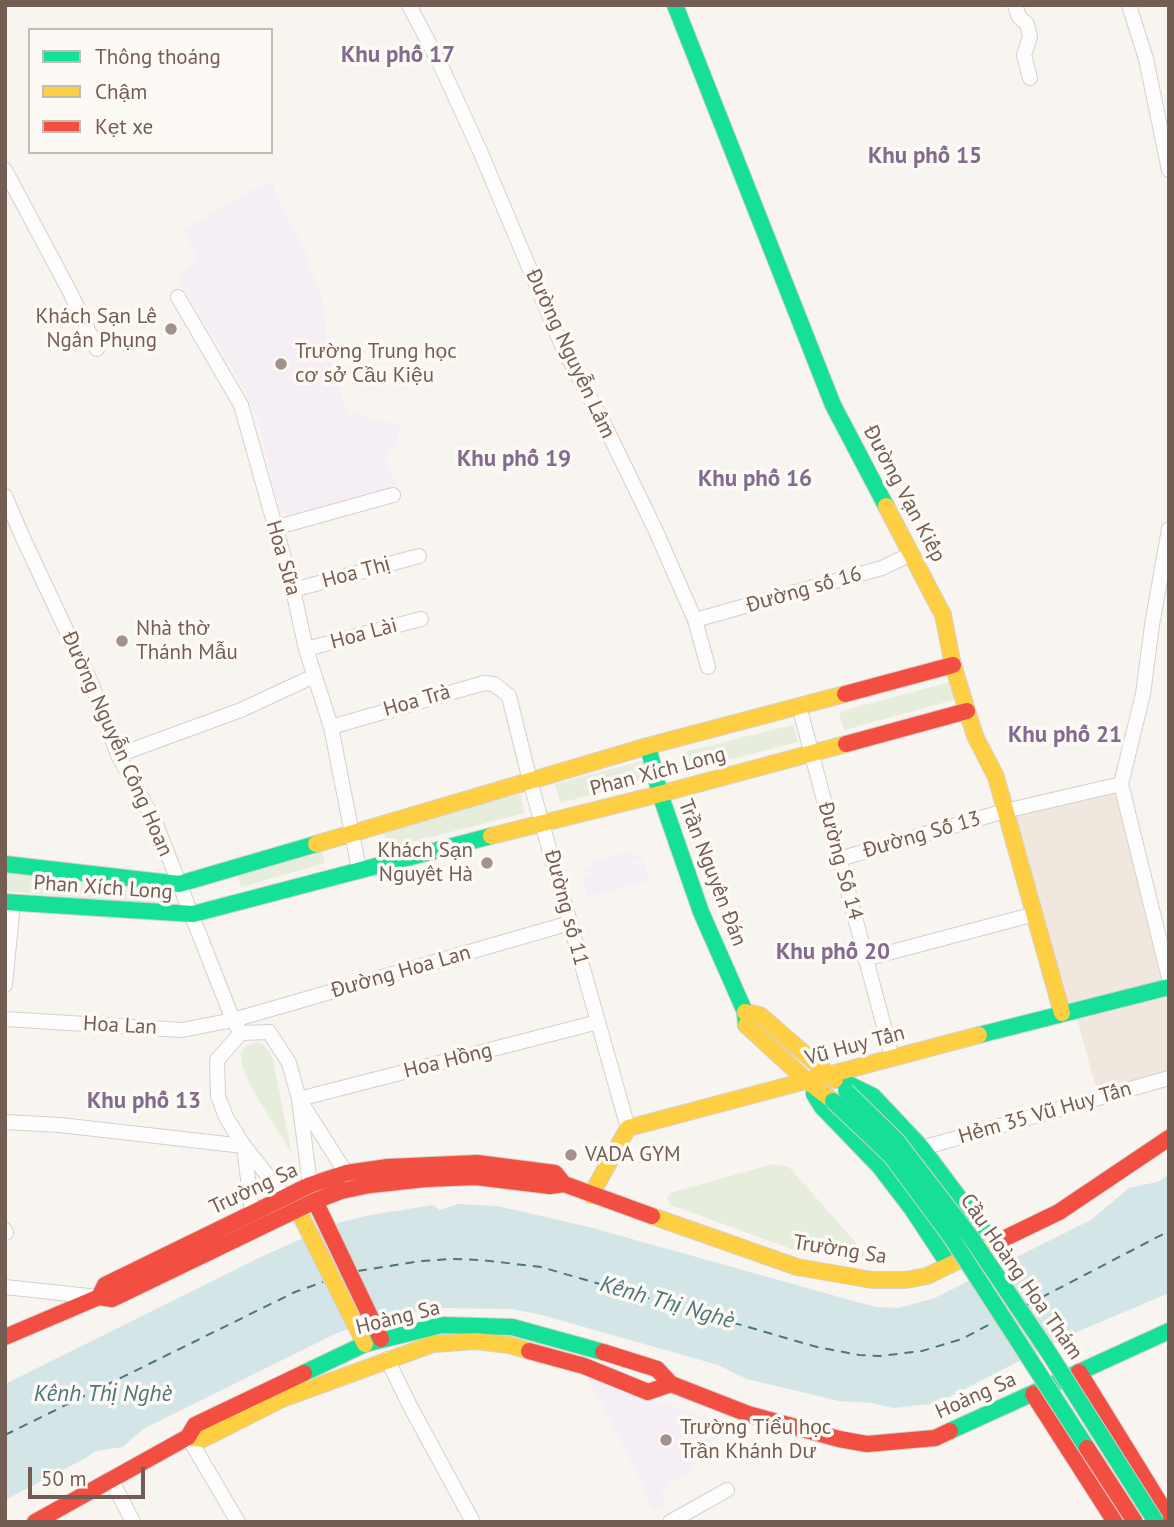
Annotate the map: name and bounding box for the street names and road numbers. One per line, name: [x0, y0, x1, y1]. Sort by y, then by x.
street label: Đường Nguyễn Lâm: [520, 267, 620, 441]
street label: Đường Vạn Kiếp: [858, 422, 950, 566]
street label: Hoa Sữa: [260, 518, 306, 598]
street label: Hoa Thị: [319, 552, 393, 594]
street label: Đường số 16: [745, 562, 863, 618]
street label: Hoa Lài: [328, 613, 400, 655]
street label: Đường Nguyễn Công Hoan: [56, 629, 178, 859]
street label: Hoa Trà: [381, 679, 453, 723]
street label: Phan Xích Long: [587, 742, 729, 802]
street label: Trần Nguyên Đán: [672, 796, 752, 950]
street label: Đường Số 14: [812, 800, 868, 922]
street label: Đường Số 13: [862, 807, 982, 863]
street label: Đường số 11: [539, 849, 593, 967]
street label: Phan Xích Long: [33, 871, 173, 905]
street label: Đường Hoa Lan: [330, 940, 472, 1004]
street label: Hoa Lan: [83, 1011, 157, 1041]
street label: Vũ Huy Tấn: [802, 1020, 908, 1072]
street label: Hoa Hồng: [401, 1038, 495, 1084]
street label: Hẻm 35 Vũ Huy Tấn: [955, 1076, 1135, 1150]
street label: Trường Sa: [207, 1158, 301, 1220]
street label: Cầu Hoàng Hoa Thám: [954, 1189, 1088, 1365]
street label: Trường Sa: [793, 1230, 887, 1270]
street label: Hoàng Sa: [353, 1295, 443, 1341]
street label: Hoàng Sa: [932, 1367, 1020, 1425]

